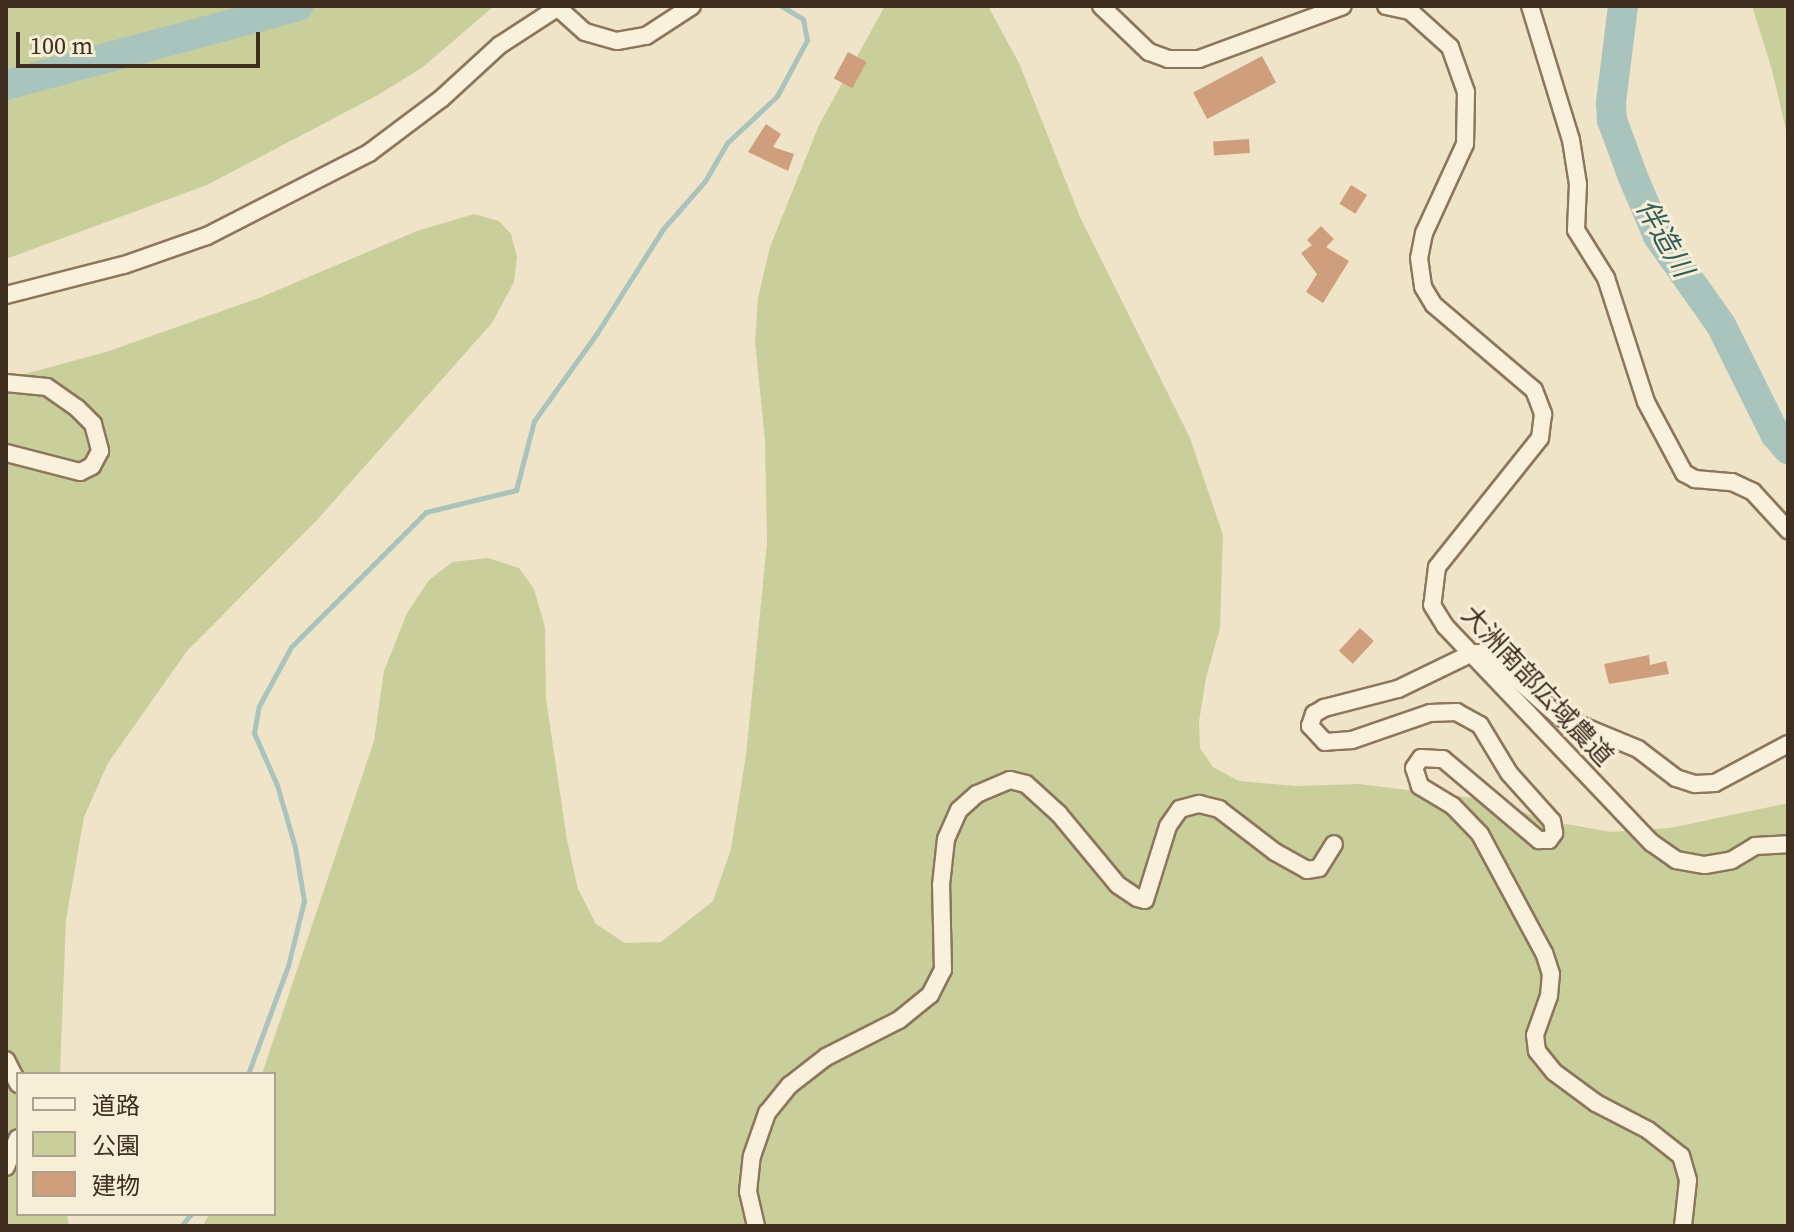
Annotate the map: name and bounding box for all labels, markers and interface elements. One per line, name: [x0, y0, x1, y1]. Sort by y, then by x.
scale bar: [20, 16, 264, 66]
text: 100 m: [30, 29, 93, 62]
water label: 伴造川: [1629, 193, 1701, 283]
street label: 大洲南部広域農道: [1455, 599, 1619, 773]
legend: [16, 1072, 276, 1216]
text: 道路: [92, 1089, 140, 1122]
text: 公園: [92, 1129, 140, 1162]
text: 建物: [92, 1169, 140, 1202]

